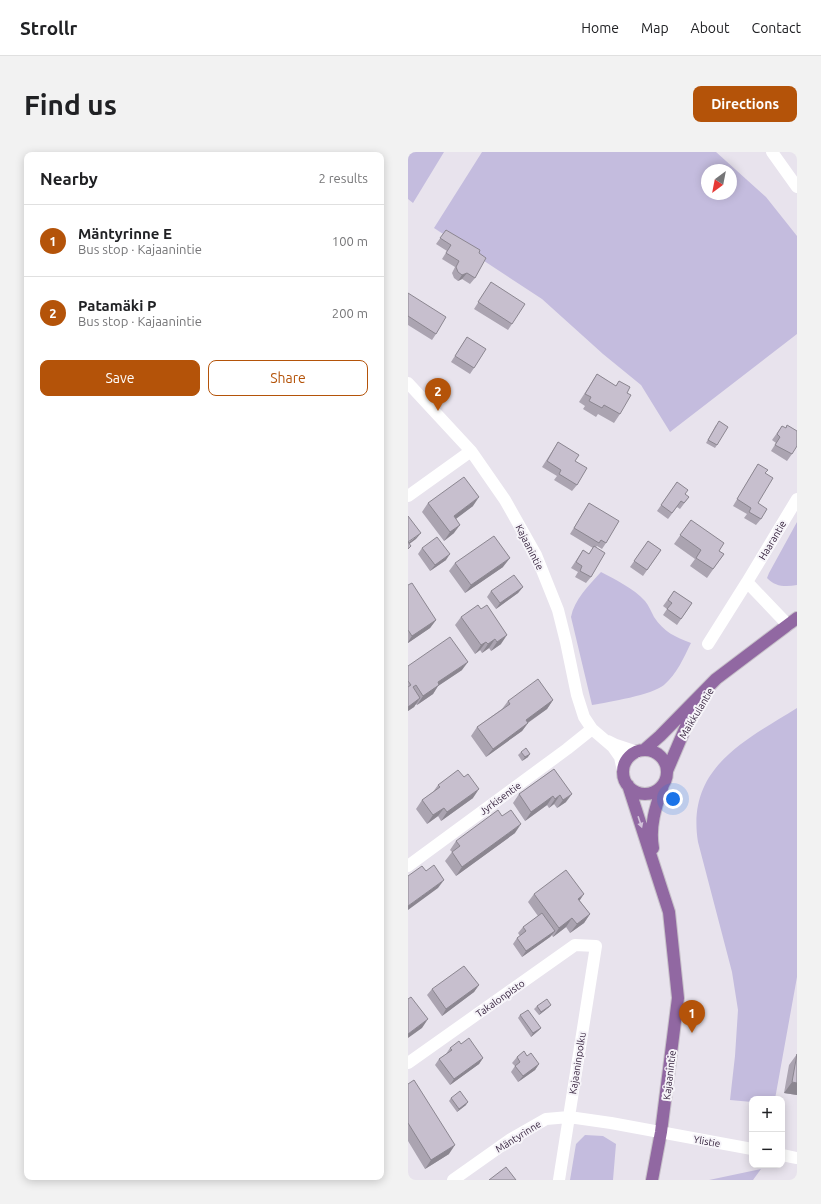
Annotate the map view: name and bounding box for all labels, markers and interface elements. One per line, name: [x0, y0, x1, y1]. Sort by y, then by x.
text: Strollr: [20, 17, 77, 39]
text: Home: [581, 20, 619, 36]
text: Map: [641, 20, 669, 36]
text: About: [691, 20, 730, 36]
text: Contact: [752, 20, 801, 36]
button: Directions: [693, 86, 797, 122]
text: Find us: [24, 89, 117, 120]
north arrow: [701, 164, 737, 200]
text: Nearby: [40, 169, 98, 188]
text: 2 results: [318, 171, 368, 185]
text: Mäntyrinne E: [78, 225, 172, 242]
text: 1: [49, 234, 57, 248]
text: 100 m: [332, 234, 368, 248]
text: Bus stop · Kajaanintie: [78, 242, 202, 256]
text: Patamäki P: [78, 297, 156, 314]
text: 2: [49, 306, 57, 320]
text: 200 m: [332, 306, 368, 320]
text: Bus stop · Kajaanintie: [78, 314, 202, 328]
button: Save: [40, 360, 200, 396]
button: Share: [208, 360, 368, 396]
pin: 2: [425, 378, 451, 411]
street label: Haarantie: [756, 519, 788, 562]
street label: Kajaanintie: [513, 523, 546, 572]
street label: Maikkulantie: [677, 686, 716, 741]
street label: Jyrkisentie: [477, 780, 523, 817]
your location: [663, 789, 683, 809]
one-way arrow: [637, 816, 643, 828]
street label: Takalonpisto: [474, 977, 527, 1019]
pin: 1: [679, 1000, 705, 1033]
street label: Kajaaninpolku: [567, 1031, 588, 1095]
street label: Kajaanintie: [661, 1050, 678, 1100]
map controls: [749, 1096, 785, 1168]
button: +: [749, 1096, 785, 1132]
street label: Mäntyrinne: [494, 1118, 543, 1155]
button: −: [749, 1132, 785, 1168]
street label: Ylistie: [693, 1134, 721, 1149]

